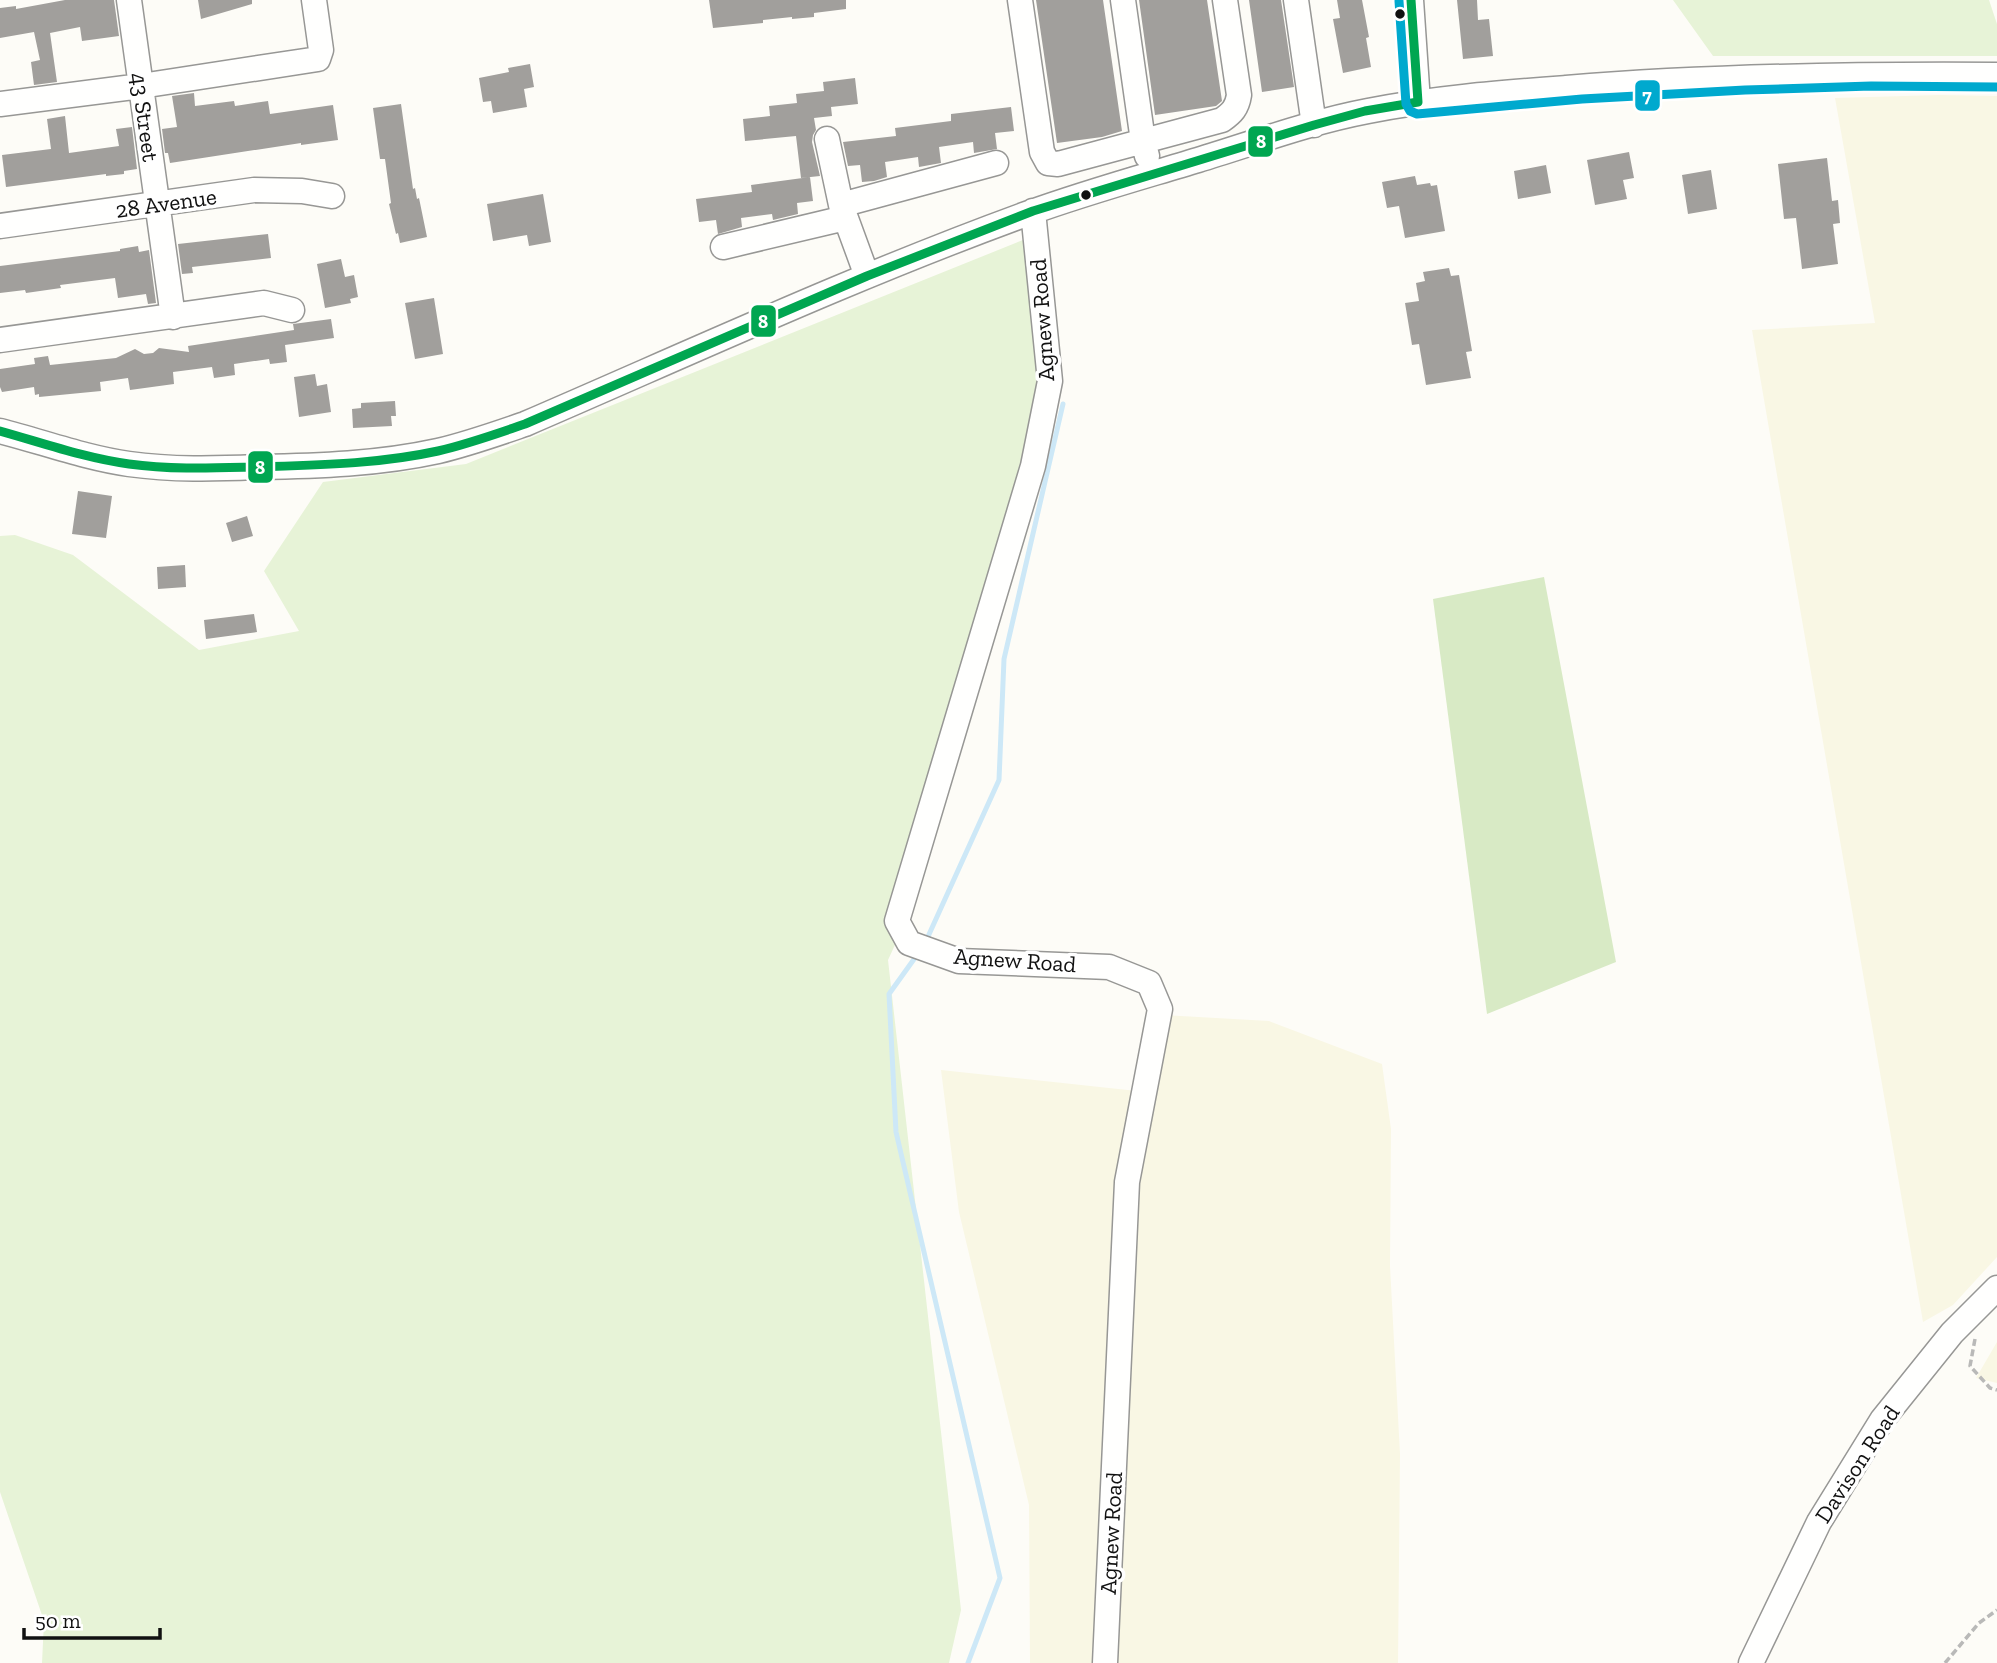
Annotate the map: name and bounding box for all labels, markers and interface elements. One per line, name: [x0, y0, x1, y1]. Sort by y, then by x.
unlabelled marker: [1393, 7, 1407, 21]
street label: 43 Street: [125, 71, 165, 164]
line badge: 7: [1634, 79, 1661, 112]
text: 7: [1642, 84, 1652, 107]
line badge: 8: [1247, 125, 1274, 158]
text: 8: [1256, 130, 1266, 153]
street label: 28 Avenue: [114, 182, 218, 224]
unlabelled marker: [1079, 188, 1093, 202]
street label: Agnew Road: [1024, 257, 1060, 382]
line badge: 8: [750, 304, 777, 338]
text: 8: [758, 310, 768, 333]
line badge: 8: [247, 450, 274, 484]
text: 8: [255, 456, 265, 479]
street label: Agnew Road: [953, 942, 1078, 978]
street label: Davison Road: [1809, 1400, 1906, 1528]
street label: Agnew Road: [1094, 1471, 1128, 1595]
scale bar: [24, 1596, 161, 1640]
text: 50 m: [35, 1608, 81, 1633]

